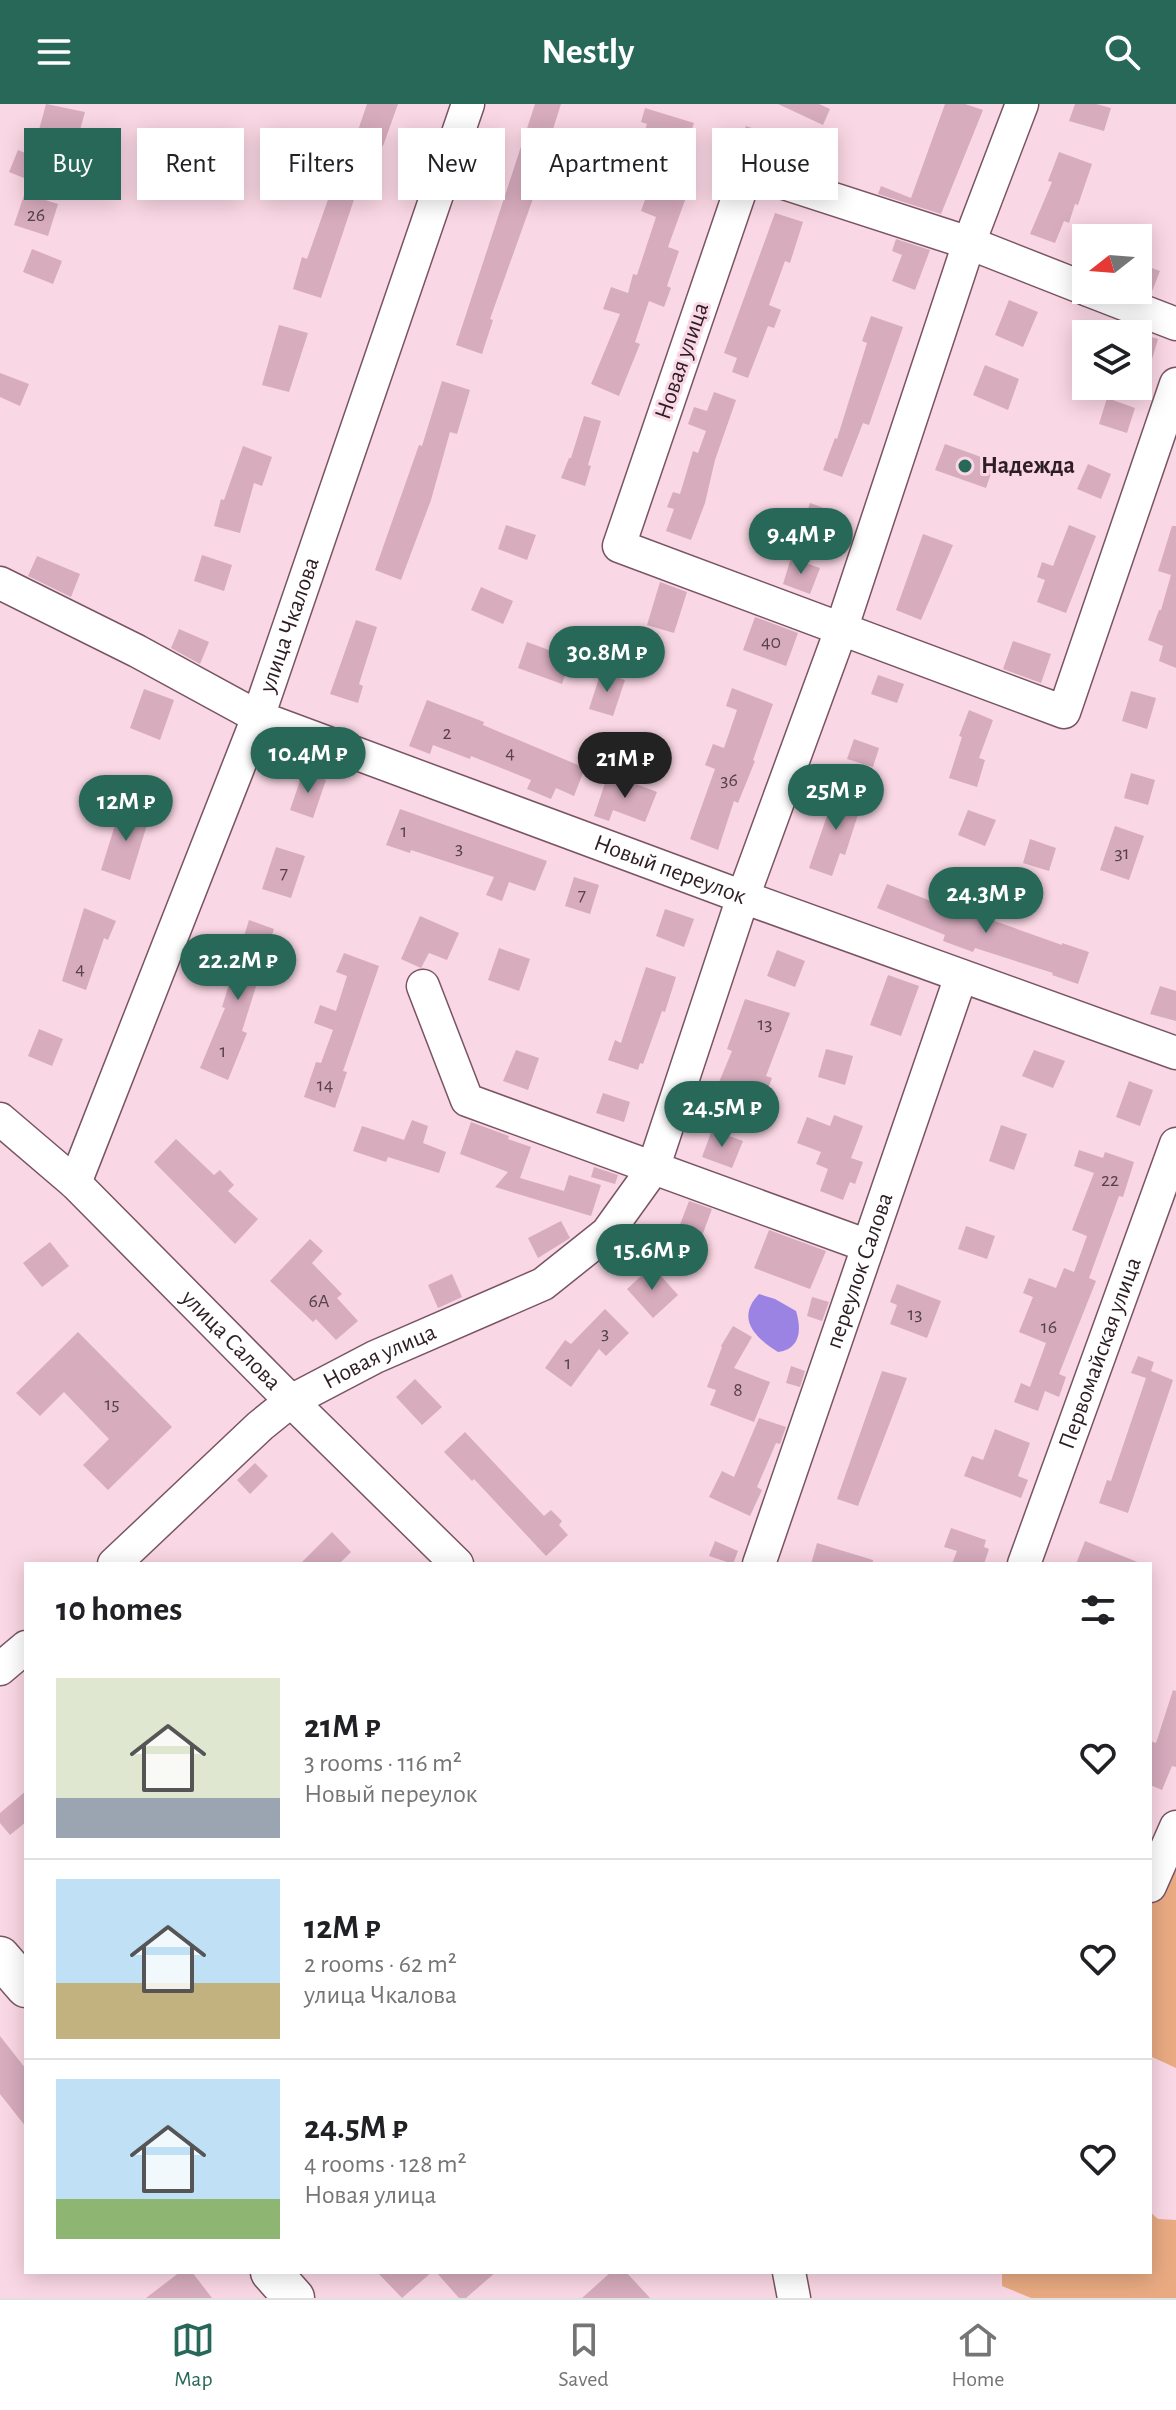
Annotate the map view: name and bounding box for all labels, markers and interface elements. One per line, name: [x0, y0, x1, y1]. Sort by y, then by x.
icon: menu: [32, 30, 76, 74]
icon: search: [1100, 30, 1144, 74]
text: Nestly: [542, 34, 634, 70]
chip: Buy: [24, 128, 121, 200]
chip: Rent: [137, 128, 244, 200]
chip: Filters: [260, 128, 382, 200]
chip: New: [398, 128, 505, 200]
chip: Apartment: [521, 128, 696, 200]
chip: House: [712, 128, 838, 200]
house number: 26: [27, 205, 45, 225]
north arrow: [1072, 224, 1152, 304]
map controls: [1072, 224, 1152, 400]
street label: Новая улица: [651, 299, 713, 423]
button: layers: [1072, 320, 1152, 400]
place label: Надежда: [981, 454, 1075, 478]
marker: Надежда: [956, 457, 974, 475]
pin: 9.4M ₽: [736, 508, 866, 576]
text: 9.4M ₽: [767, 521, 835, 547]
street label: улица Чкалова: [255, 554, 324, 697]
pin: 30.8M ₽: [533, 626, 681, 694]
house number: 40: [761, 632, 781, 652]
text: 30.8M ₽: [567, 639, 647, 665]
house number: 2: [442, 723, 452, 743]
pin: 10.4M ₽: [234, 727, 382, 795]
pin: 21M ₽: [569, 732, 681, 800]
text: 10.4M ₽: [269, 740, 347, 766]
house number: 4: [505, 743, 515, 763]
text: 21M ₽: [596, 745, 654, 771]
pin: 25M ₽: [780, 764, 892, 832]
house number: 36: [720, 770, 738, 790]
pin: 12M ₽: [70, 775, 182, 843]
text: 25M ₽: [806, 777, 866, 803]
text: 12M ₽: [97, 788, 155, 814]
house number: 1: [401, 821, 407, 841]
street label: Новый переулок: [590, 831, 749, 909]
house number: 3: [455, 838, 463, 858]
house number: 31: [1114, 843, 1130, 863]
house number: 7: [280, 863, 288, 883]
pin: 24.3M ₽: [912, 867, 1060, 935]
text: 24.3M ₽: [946, 880, 1026, 906]
house number: 7: [578, 885, 586, 905]
pin: 22.2M ₽: [164, 934, 312, 1002]
text: 22.2M ₽: [198, 947, 278, 973]
house number: 4: [75, 959, 85, 979]
house number: 13: [757, 1014, 773, 1034]
house number: 1: [220, 1041, 226, 1061]
house number: 14: [317, 1075, 333, 1095]
pin: 24.5M ₽: [648, 1081, 796, 1149]
text: 24.5M ₽: [682, 1094, 762, 1120]
house number: 22: [1101, 1170, 1119, 1190]
street label: переулок Салова: [822, 1190, 898, 1352]
pin: 15.6M ₽: [578, 1224, 726, 1292]
text: 15.6M ₽: [614, 1237, 690, 1263]
street label: Первомайская улица: [1055, 1254, 1146, 1453]
street label: улица Салова: [176, 1285, 285, 1395]
house number: 6А: [308, 1291, 330, 1311]
house number: 13: [907, 1304, 923, 1324]
house number: 16: [1041, 1317, 1057, 1337]
street label: Новая улица: [319, 1320, 440, 1394]
house number: 3: [601, 1323, 609, 1343]
house number: 1: [565, 1353, 571, 1373]
house number: 8: [733, 1380, 743, 1400]
house number: 15: [104, 1394, 120, 1414]
icon: filters: [1076, 1588, 1120, 1632]
text: 10 homes: [56, 1593, 182, 1627]
icon: home: [120, 1710, 216, 1806]
text: 21M ₽: [304, 1710, 380, 1744]
icon: heart: [1076, 1736, 1120, 1780]
text: 3 rooms · 116 m²: [304, 1750, 462, 1776]
text: Новый переулок: [304, 1781, 478, 1807]
icon: home: [120, 1911, 216, 2007]
text: 12M ₽: [304, 1911, 380, 1945]
icon: heart: [1076, 1937, 1120, 1981]
text: 2 rooms · 62 m²: [304, 1951, 457, 1977]
text: улица Чкалова: [304, 1982, 457, 2008]
icon: home: [120, 2111, 216, 2207]
text: 24.5M ₽: [304, 2111, 408, 2145]
icon: heart: [1076, 2137, 1120, 2181]
text: 4 rooms · 128 m²: [304, 2151, 467, 2177]
text: Новая улица: [304, 2182, 436, 2208]
tab: Map: [171, 2318, 215, 2392]
tab: Saved: [558, 2318, 609, 2392]
tab: Home: [952, 2318, 1005, 2392]

